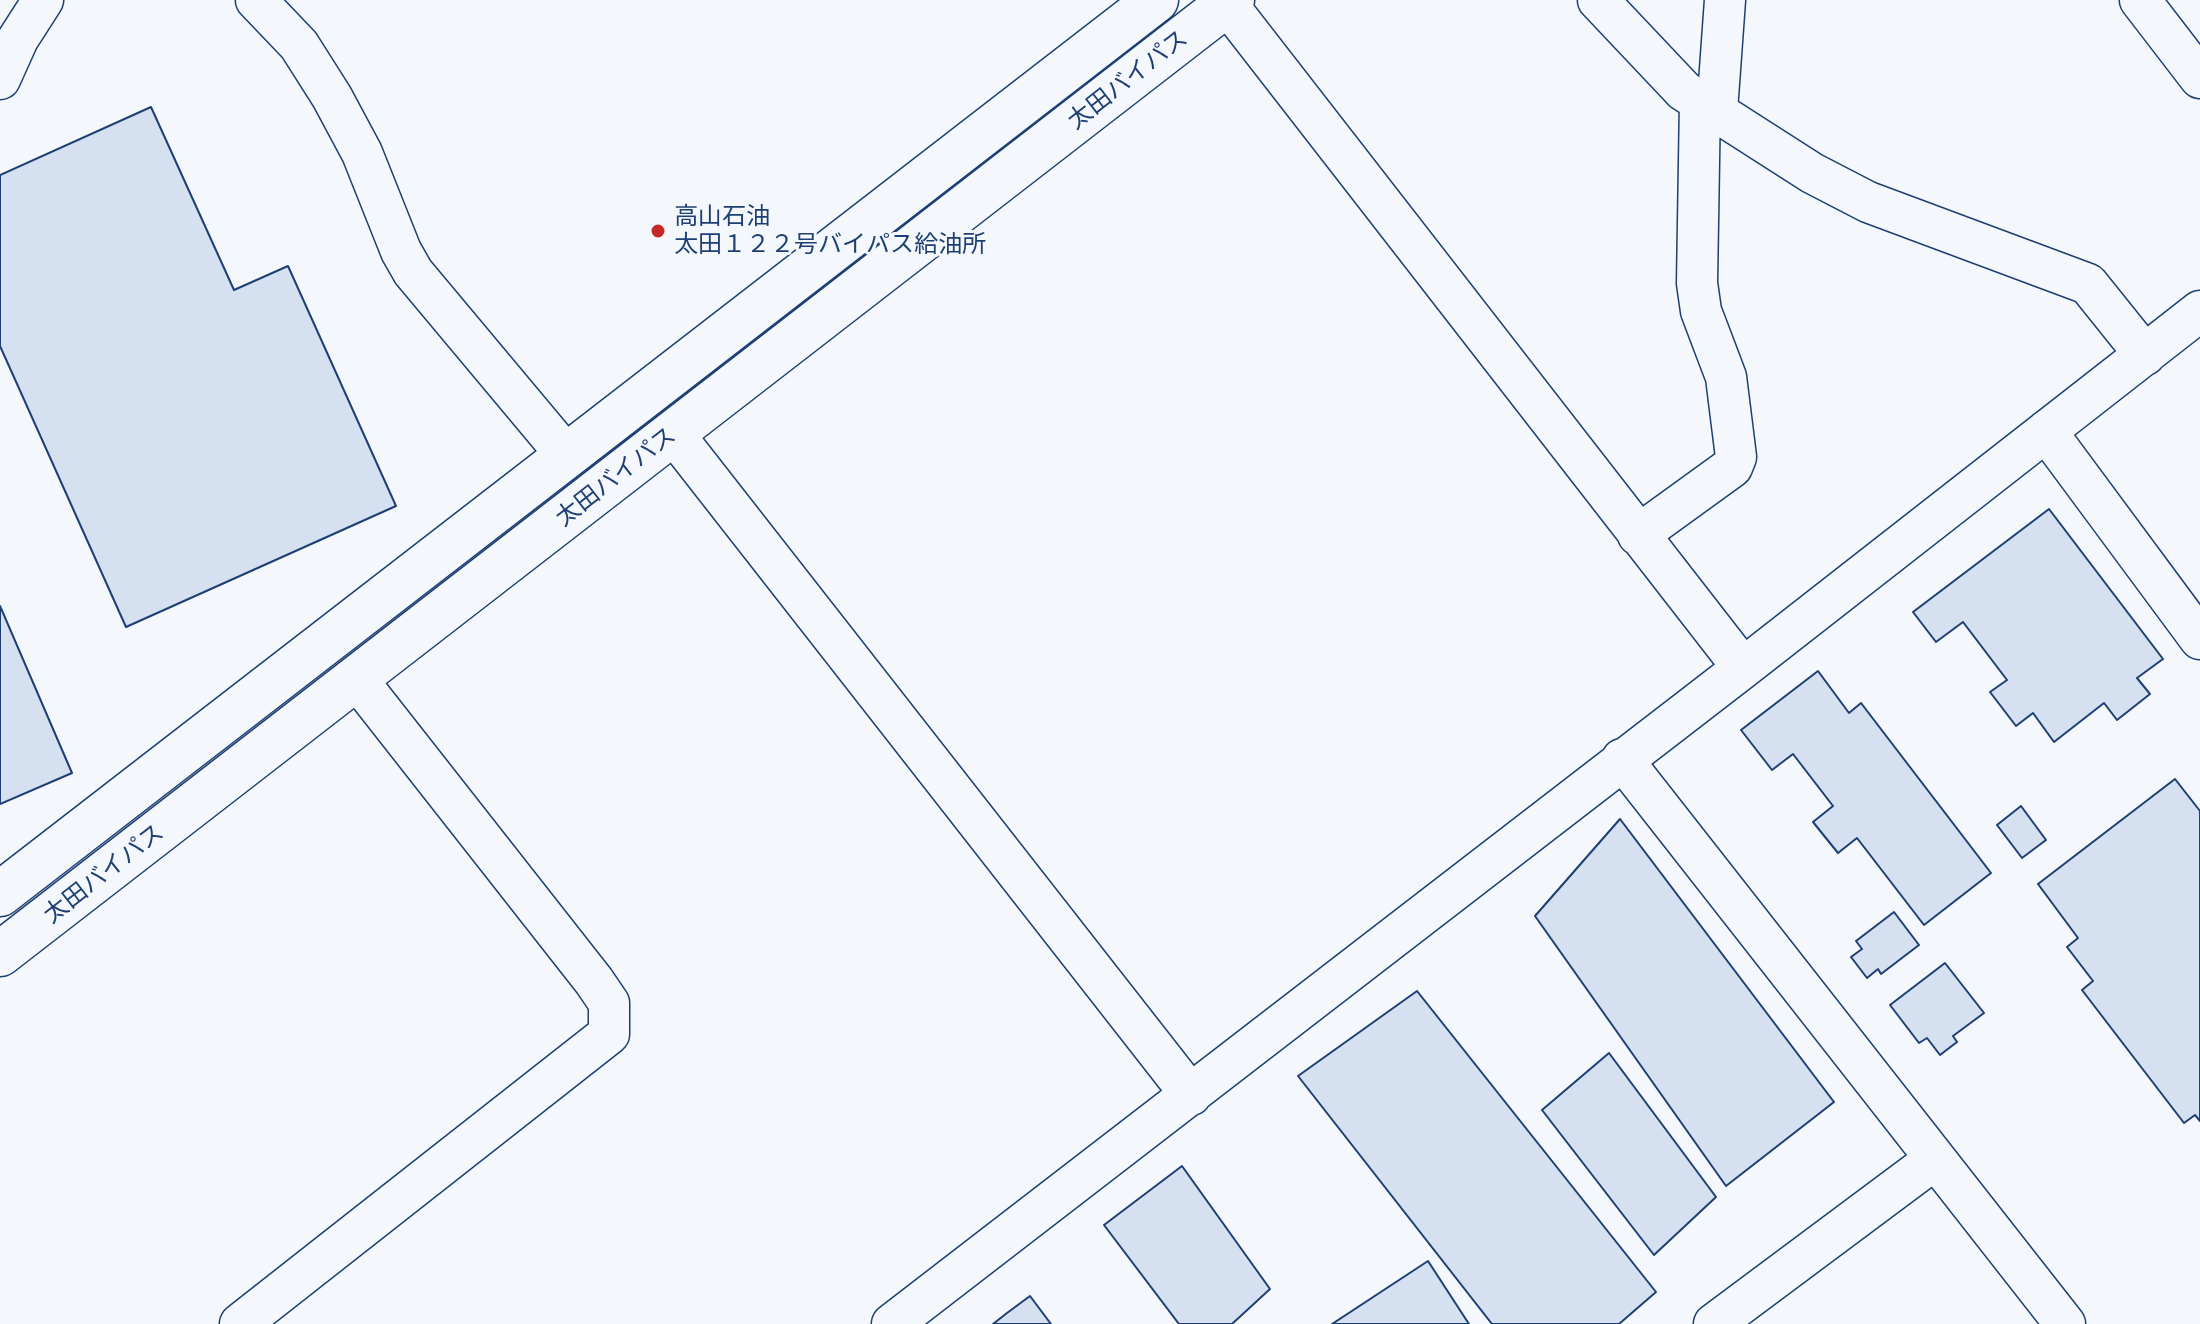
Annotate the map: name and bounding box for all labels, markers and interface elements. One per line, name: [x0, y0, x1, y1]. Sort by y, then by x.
street label: 太田バイパス: [1062, 24, 1194, 136]
place label: 高山石油 太田１２２号バイパス給油所: [674, 203, 986, 259]
marker: 高山石油 太田１２２号バイパス給油所: [649, 222, 667, 240]
street label: 太田バイパス: [550, 421, 682, 533]
street label: 太田バイパス: [38, 818, 170, 930]

